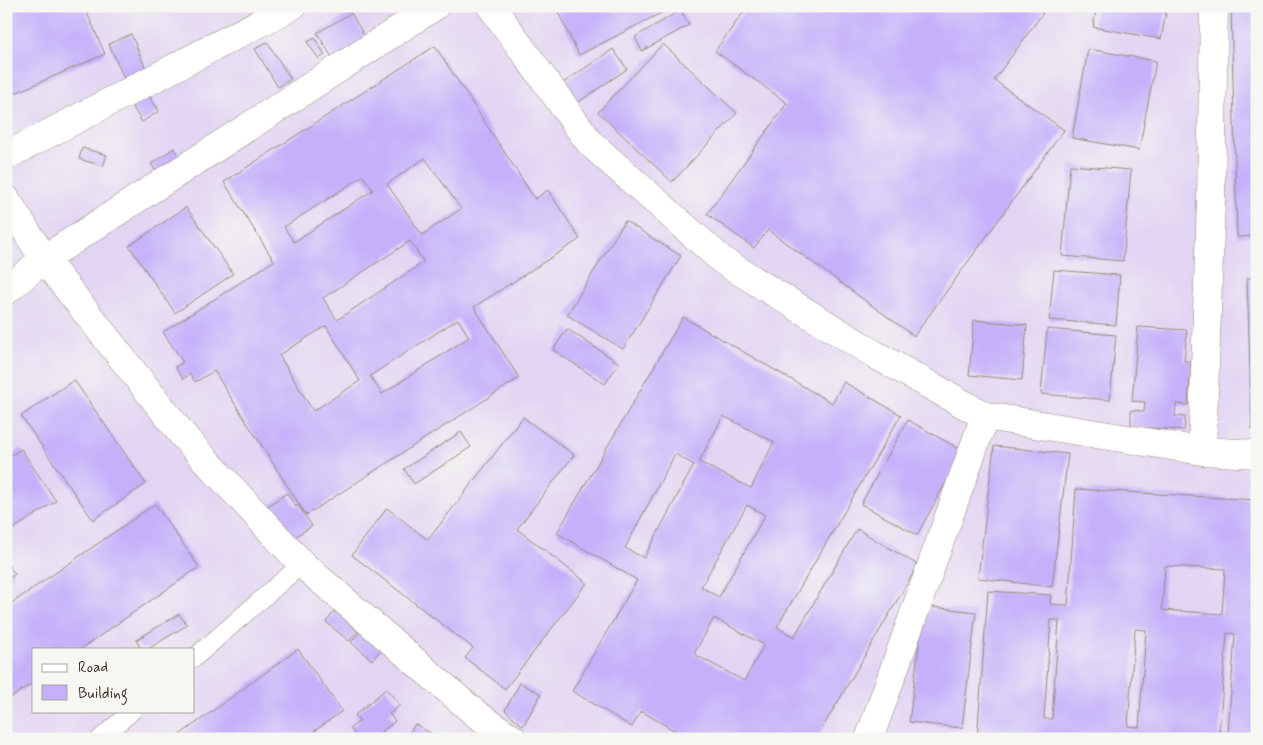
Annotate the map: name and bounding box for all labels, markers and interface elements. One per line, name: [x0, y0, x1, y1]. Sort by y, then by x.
legend: [32, 648, 195, 712]
text: Road: [78, 658, 108, 678]
text: Building: [78, 684, 128, 705]

